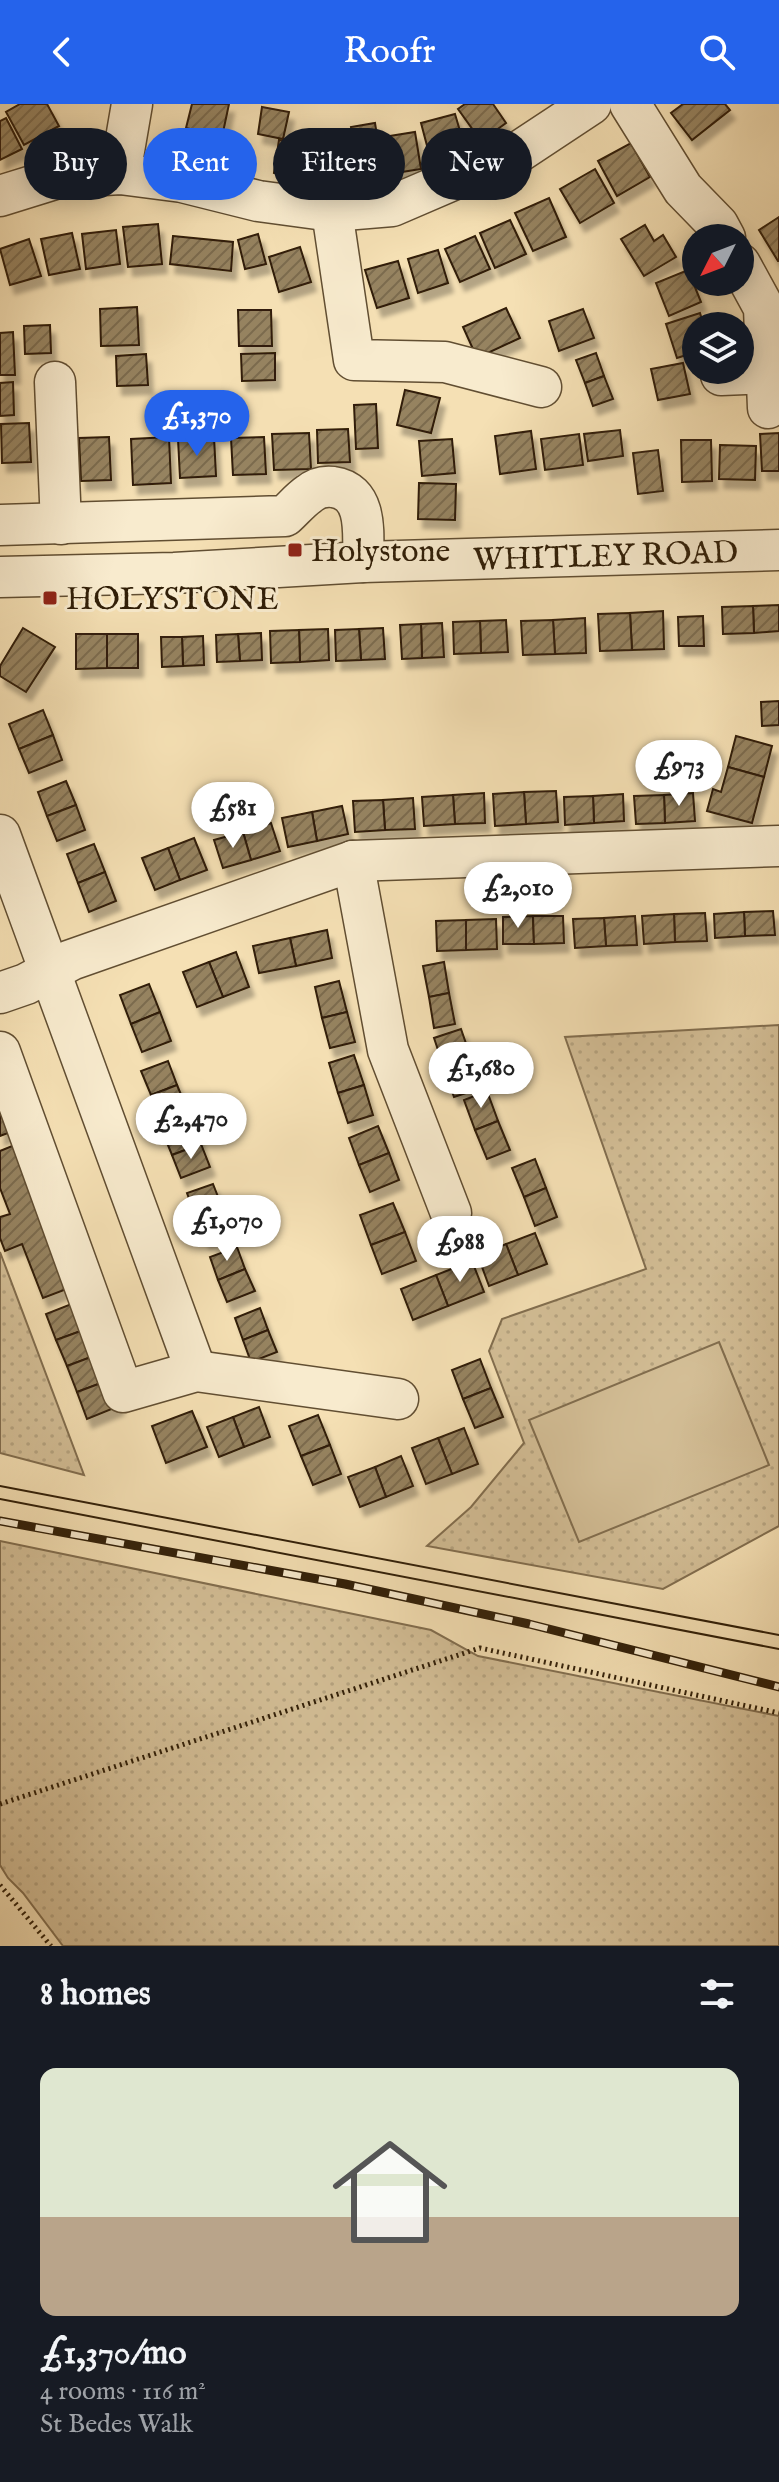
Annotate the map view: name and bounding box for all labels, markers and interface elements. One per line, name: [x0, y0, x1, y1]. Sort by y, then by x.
text: Roofr: [343, 29, 436, 75]
icon: back: [40, 30, 84, 74]
icon: search: [695, 30, 739, 74]
chip: Buy: [24, 128, 127, 200]
chip: Rent: [143, 128, 257, 200]
chip: Filters: [273, 128, 405, 200]
chip: New: [421, 128, 532, 200]
north arrow: [682, 224, 754, 296]
map controls: [682, 224, 754, 384]
button: layers: [682, 312, 754, 384]
pin: £1,370: [132, 390, 262, 458]
text: £1,370: [162, 399, 232, 432]
place label: Holystone: [311, 532, 450, 573]
street label: WHITLEY ROAD: [472, 533, 739, 582]
marker: Holystone: [286, 541, 304, 559]
place label: HOLYSTONE: [66, 580, 279, 621]
marker: HOLYSTONE: [41, 589, 59, 607]
pin: £973: [632, 740, 726, 808]
text: £973: [653, 749, 705, 782]
pin: £581: [186, 782, 280, 850]
text: £581: [209, 791, 257, 824]
pin: £2,010: [453, 862, 583, 930]
text: £2,010: [482, 871, 554, 904]
pin: £1,680: [416, 1042, 546, 1110]
text: £1,680: [447, 1051, 515, 1084]
pin: £2,470: [126, 1093, 256, 1161]
text: £2,470: [154, 1102, 228, 1135]
pin: £1,070: [162, 1195, 292, 1263]
text: £1,070: [191, 1204, 263, 1237]
pin: £988: [413, 1216, 507, 1284]
text: £988: [435, 1225, 485, 1258]
icon: filters: [695, 1972, 739, 2016]
text: 8 homes: [40, 1973, 151, 2016]
icon: home: [318, 2120, 462, 2264]
text: £1,370/mo: [40, 2332, 187, 2375]
text: 4 rooms · 116 m²: [40, 2375, 206, 2408]
text: St Bedes Walk: [40, 2408, 193, 2441]

